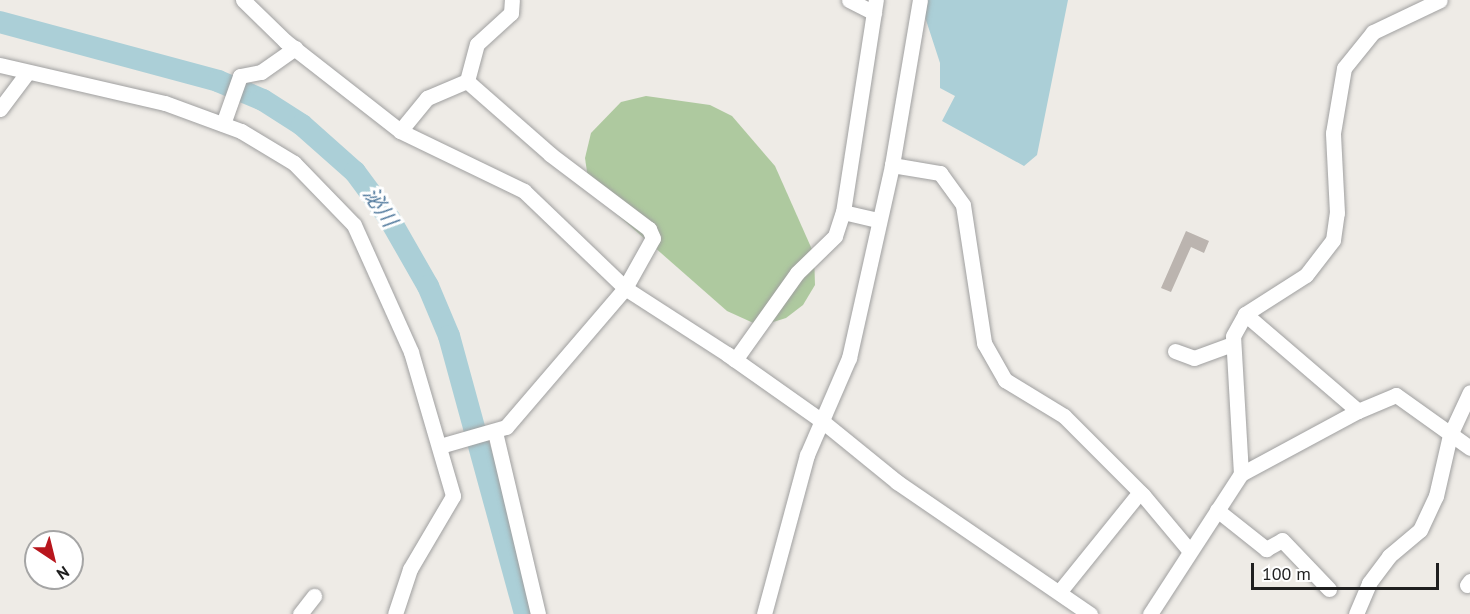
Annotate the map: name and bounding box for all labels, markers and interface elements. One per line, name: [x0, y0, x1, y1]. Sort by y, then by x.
water label: 泌川: [358, 183, 402, 231]
north arrow: [24, 530, 84, 590]
scale bar: [1254, 551, 1442, 589]
text: N: [53, 562, 73, 584]
text: 100 m: [1262, 562, 1311, 585]

